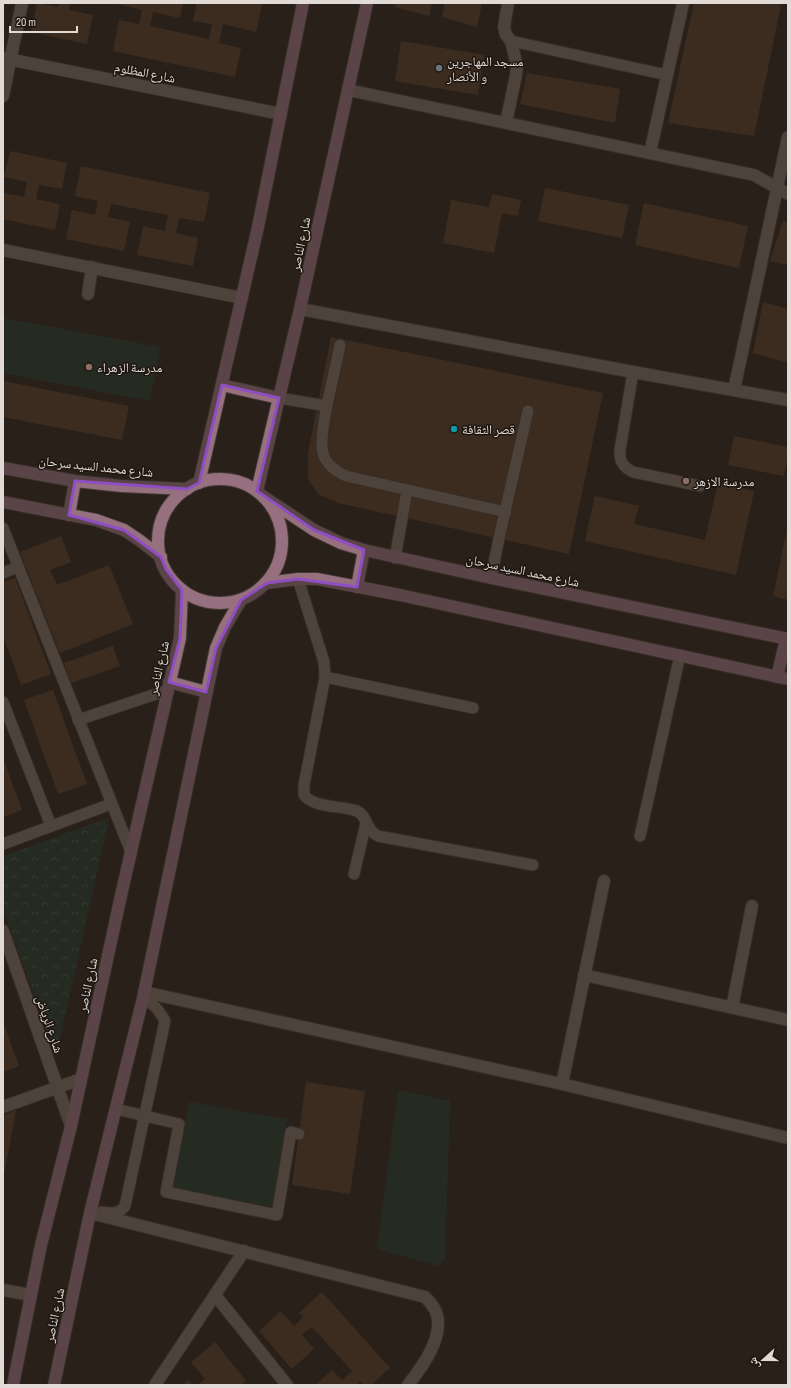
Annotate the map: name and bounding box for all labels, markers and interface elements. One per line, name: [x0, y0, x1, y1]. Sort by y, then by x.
scale bar: [10, 8, 77, 34]
text: 20 m: [16, 15, 36, 30]
place label: مسجد المهاجرين و الأنصار: [446, 54, 524, 85]
street label: شارع المظلوم: [113, 59, 177, 88]
marker: مسجد المهاجرين و الأنصار: [434, 63, 444, 73]
street label: شارع الناصر: [287, 216, 316, 274]
place label: مدرسة الزهراء: [97, 360, 162, 376]
marker: مدرسة الزهراء: [84, 362, 94, 372]
place label: قصر الثقافة: [462, 422, 515, 438]
marker: قصر الثقافة: [449, 424, 459, 434]
street label: شارع محمد السيد سرحان: [38, 453, 154, 482]
place label: مدرسة الازهر: [693, 474, 754, 490]
marker: مدرسة الازهر: [681, 476, 691, 486]
street label: شارع محمد السيد سرحان: [465, 551, 581, 592]
street label: شارع الناصر: [145, 640, 174, 698]
street label: شارع الناصر: [74, 957, 103, 1015]
street label: شارع الرياض: [31, 993, 66, 1056]
street label: شارع الناصر: [41, 1287, 70, 1345]
north arrow: [743, 1340, 783, 1380]
text: ش: [746, 1355, 763, 1371]

